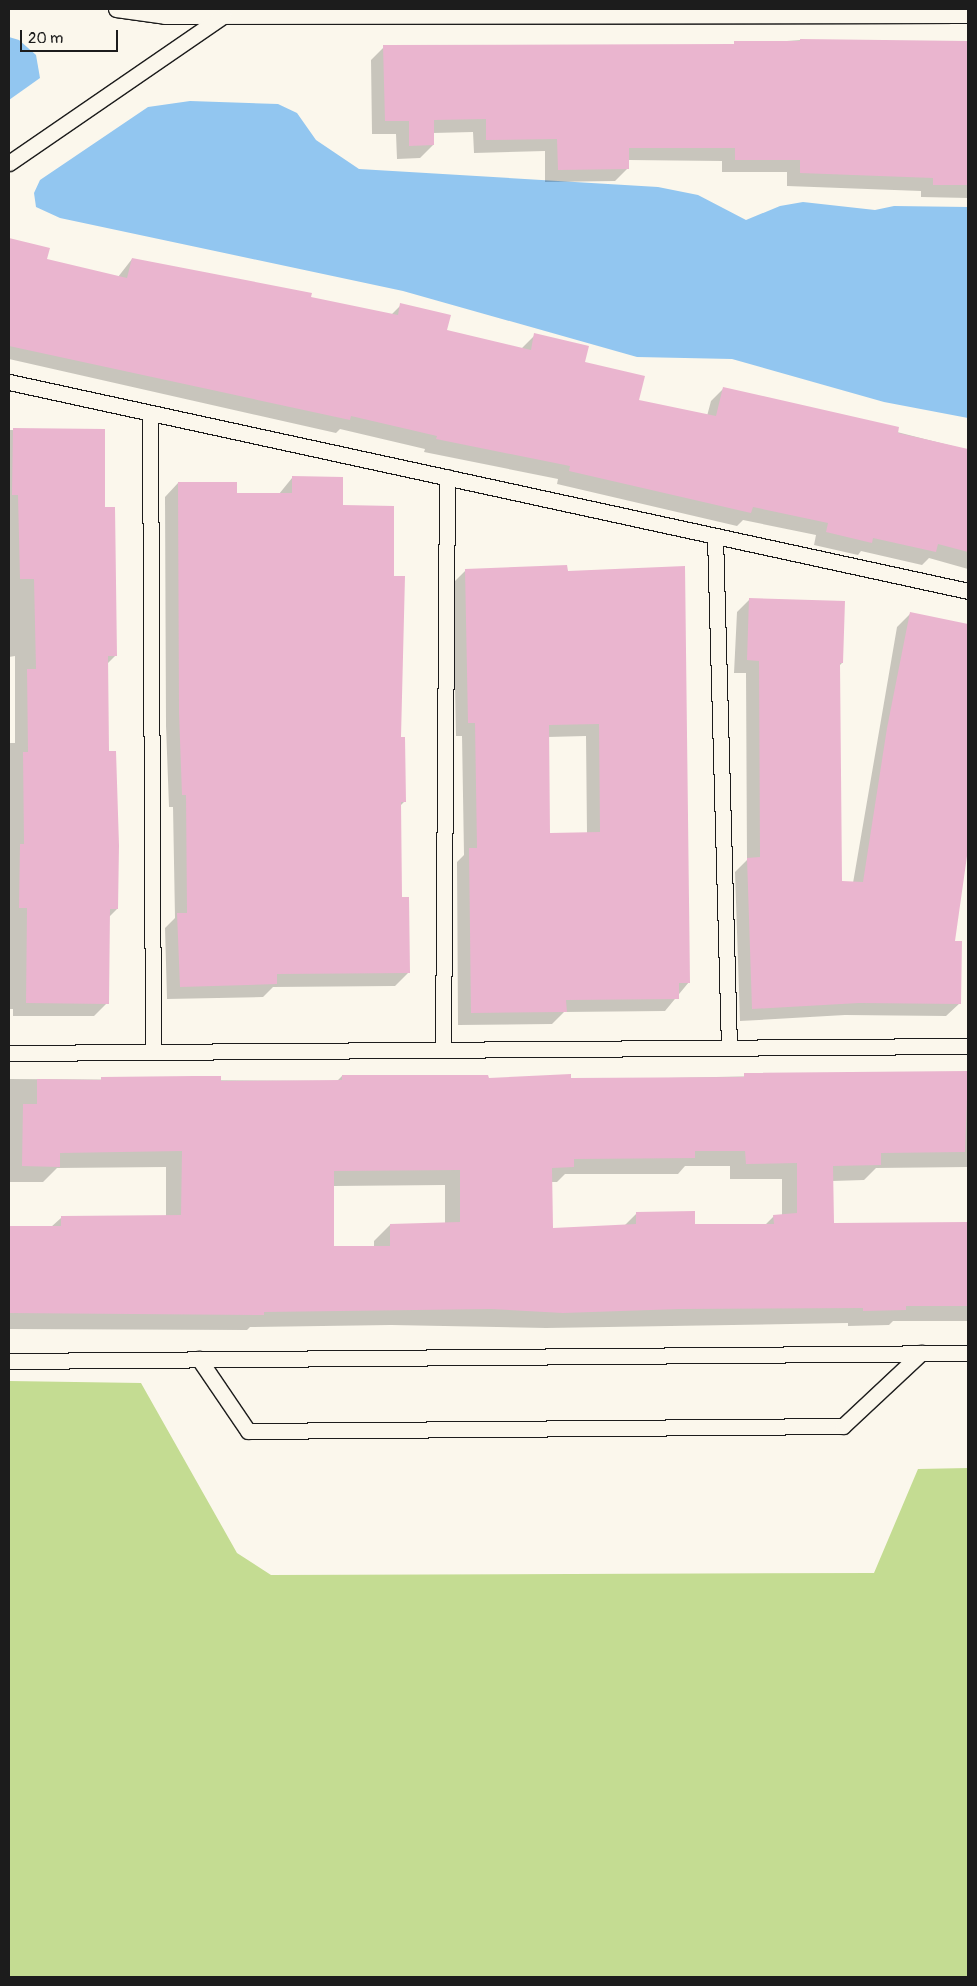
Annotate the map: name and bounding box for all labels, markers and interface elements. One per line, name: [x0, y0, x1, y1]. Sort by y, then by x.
scale bar: [22, 20, 120, 52]
text: 20 m: [28, 29, 63, 48]

